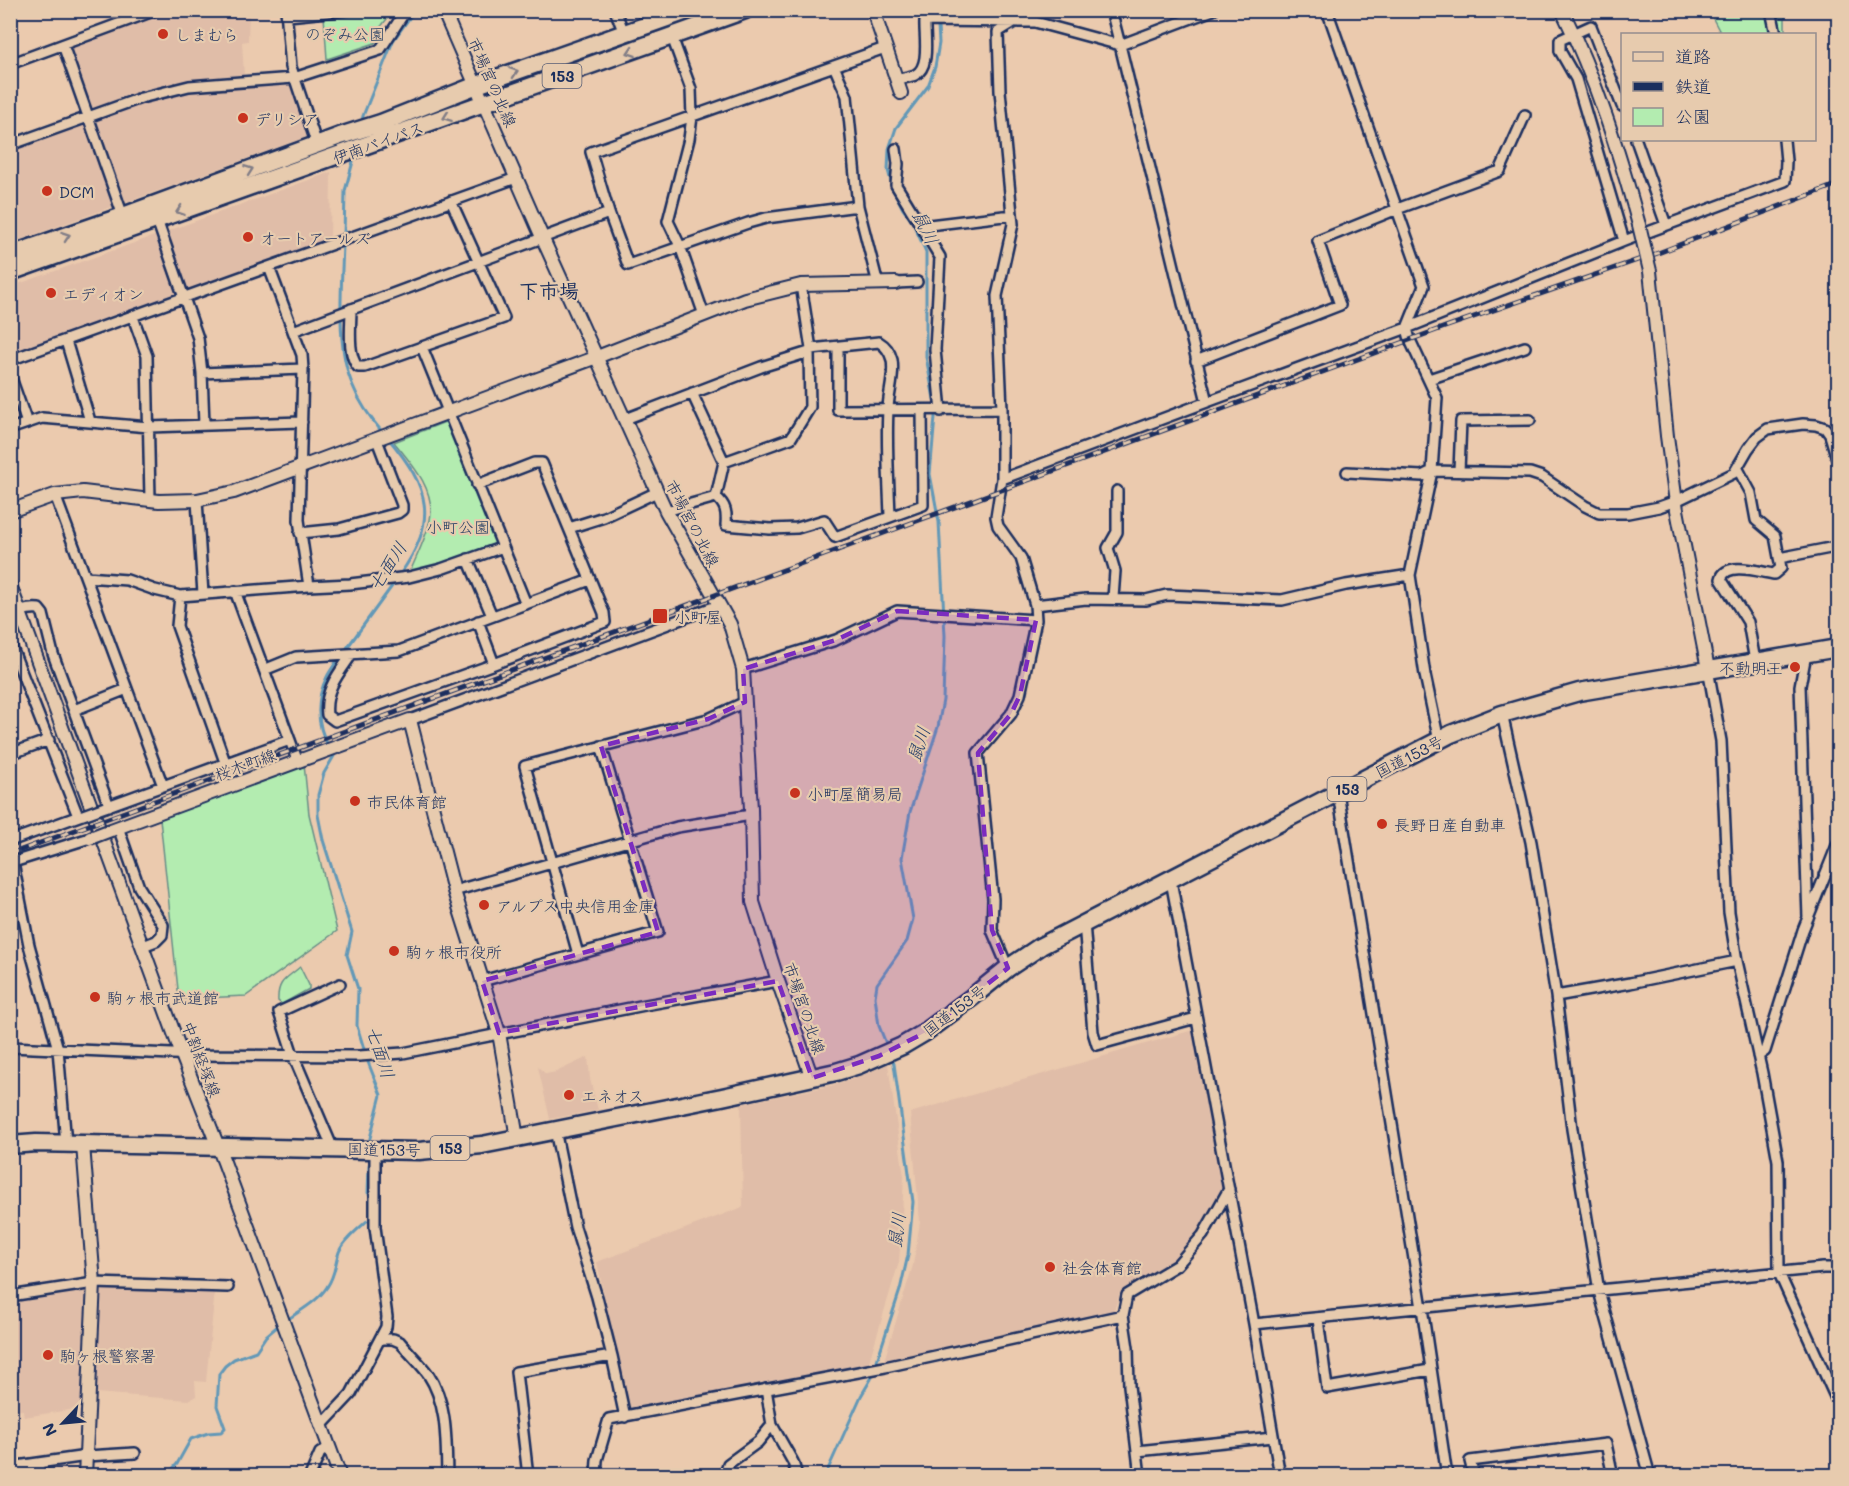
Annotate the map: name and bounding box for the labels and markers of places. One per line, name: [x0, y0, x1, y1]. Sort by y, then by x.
place label: しまむら: [175, 24, 239, 45]
marker: しまむら: [156, 27, 170, 41]
place label: デリシア: [255, 108, 319, 129]
marker: デリシア: [236, 111, 250, 125]
place label: DCM: [59, 181, 94, 202]
marker: DCM: [40, 184, 54, 198]
place label: オートアールズ: [260, 227, 370, 248]
marker: オートアールズ: [241, 230, 255, 244]
place label: エディオン: [63, 283, 144, 304]
marker: エディオン: [44, 286, 58, 300]
place label: 小町屋: [674, 606, 722, 627]
marker: 小町屋: [651, 607, 669, 625]
place label: 不動明王: [1719, 657, 1783, 678]
marker: 不動明王: [1788, 660, 1802, 674]
place label: 小町屋簡易局: [807, 783, 903, 804]
marker: 小町屋簡易局: [788, 786, 802, 800]
place label: 市民体育館: [367, 791, 447, 812]
marker: 市民体育館: [348, 794, 362, 808]
place label: 長野日産自動車: [1394, 814, 1506, 835]
marker: 長野日産自動車: [1375, 817, 1389, 831]
place label: アルプス中央信用金庫: [496, 895, 654, 916]
marker: アルプス中央信用金庫: [477, 898, 491, 912]
place label: 駒ヶ根市役所: [406, 941, 502, 962]
marker: 駒ヶ根市役所: [387, 944, 401, 958]
place label: 駒ヶ根市武道館: [107, 987, 219, 1008]
marker: 駒ヶ根市武道館: [88, 990, 102, 1004]
place label: エネオス: [581, 1085, 644, 1106]
marker: エネオス: [562, 1088, 576, 1102]
place label: 社会体育館: [1062, 1257, 1142, 1278]
marker: 社会体育館: [1043, 1260, 1057, 1274]
place label: 駒ヶ根警察署: [60, 1345, 156, 1366]
marker: 駒ヶ根警察署: [41, 1348, 55, 1362]

